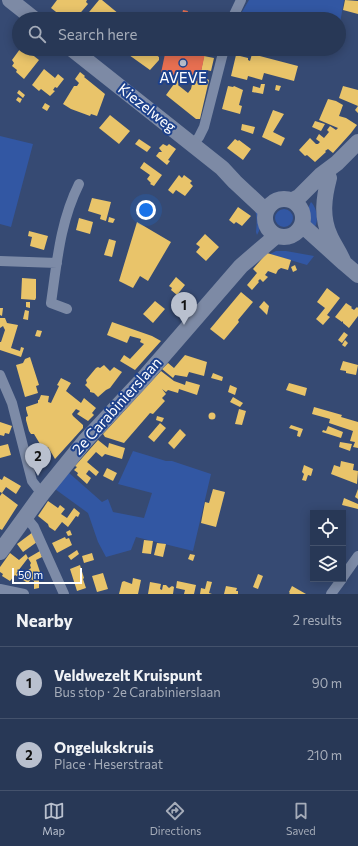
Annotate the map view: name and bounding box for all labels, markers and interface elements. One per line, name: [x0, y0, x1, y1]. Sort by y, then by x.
search box: [12, 12, 346, 56]
icon: search: [26, 23, 48, 45]
text: Search here: [58, 25, 137, 43]
marker: AVEVE: [178, 58, 188, 68]
place label: AVEVE: [159, 68, 207, 86]
street label: Kiezelweg: [115, 79, 180, 135]
your location: [136, 200, 156, 220]
pin: 1: [171, 292, 197, 325]
street label: 2e Carabinierslaan: [68, 353, 165, 458]
pin: 2: [25, 443, 51, 476]
map controls: [310, 510, 346, 582]
button: locate: [310, 510, 346, 546]
button: layers: [310, 546, 346, 582]
scale bar: [12, 566, 82, 585]
text: 50 m: [18, 568, 43, 581]
text: Nearby: [16, 610, 73, 631]
text: 2 results: [293, 612, 342, 628]
text: Veldwezelt Kruispunt: [54, 666, 202, 684]
text: 1: [26, 675, 32, 691]
text: 90 m: [312, 675, 342, 691]
text: Bus stop · 2e Carabinierslaan: [54, 684, 221, 700]
text: Ongelukskruis: [54, 738, 154, 756]
text: 2: [25, 747, 33, 763]
text: 210 m: [307, 747, 342, 763]
text: Place · Heserstraat: [54, 756, 163, 772]
tab: Map: [42, 800, 65, 837]
tab: Directions: [150, 800, 201, 837]
tab: Saved: [286, 800, 316, 837]

